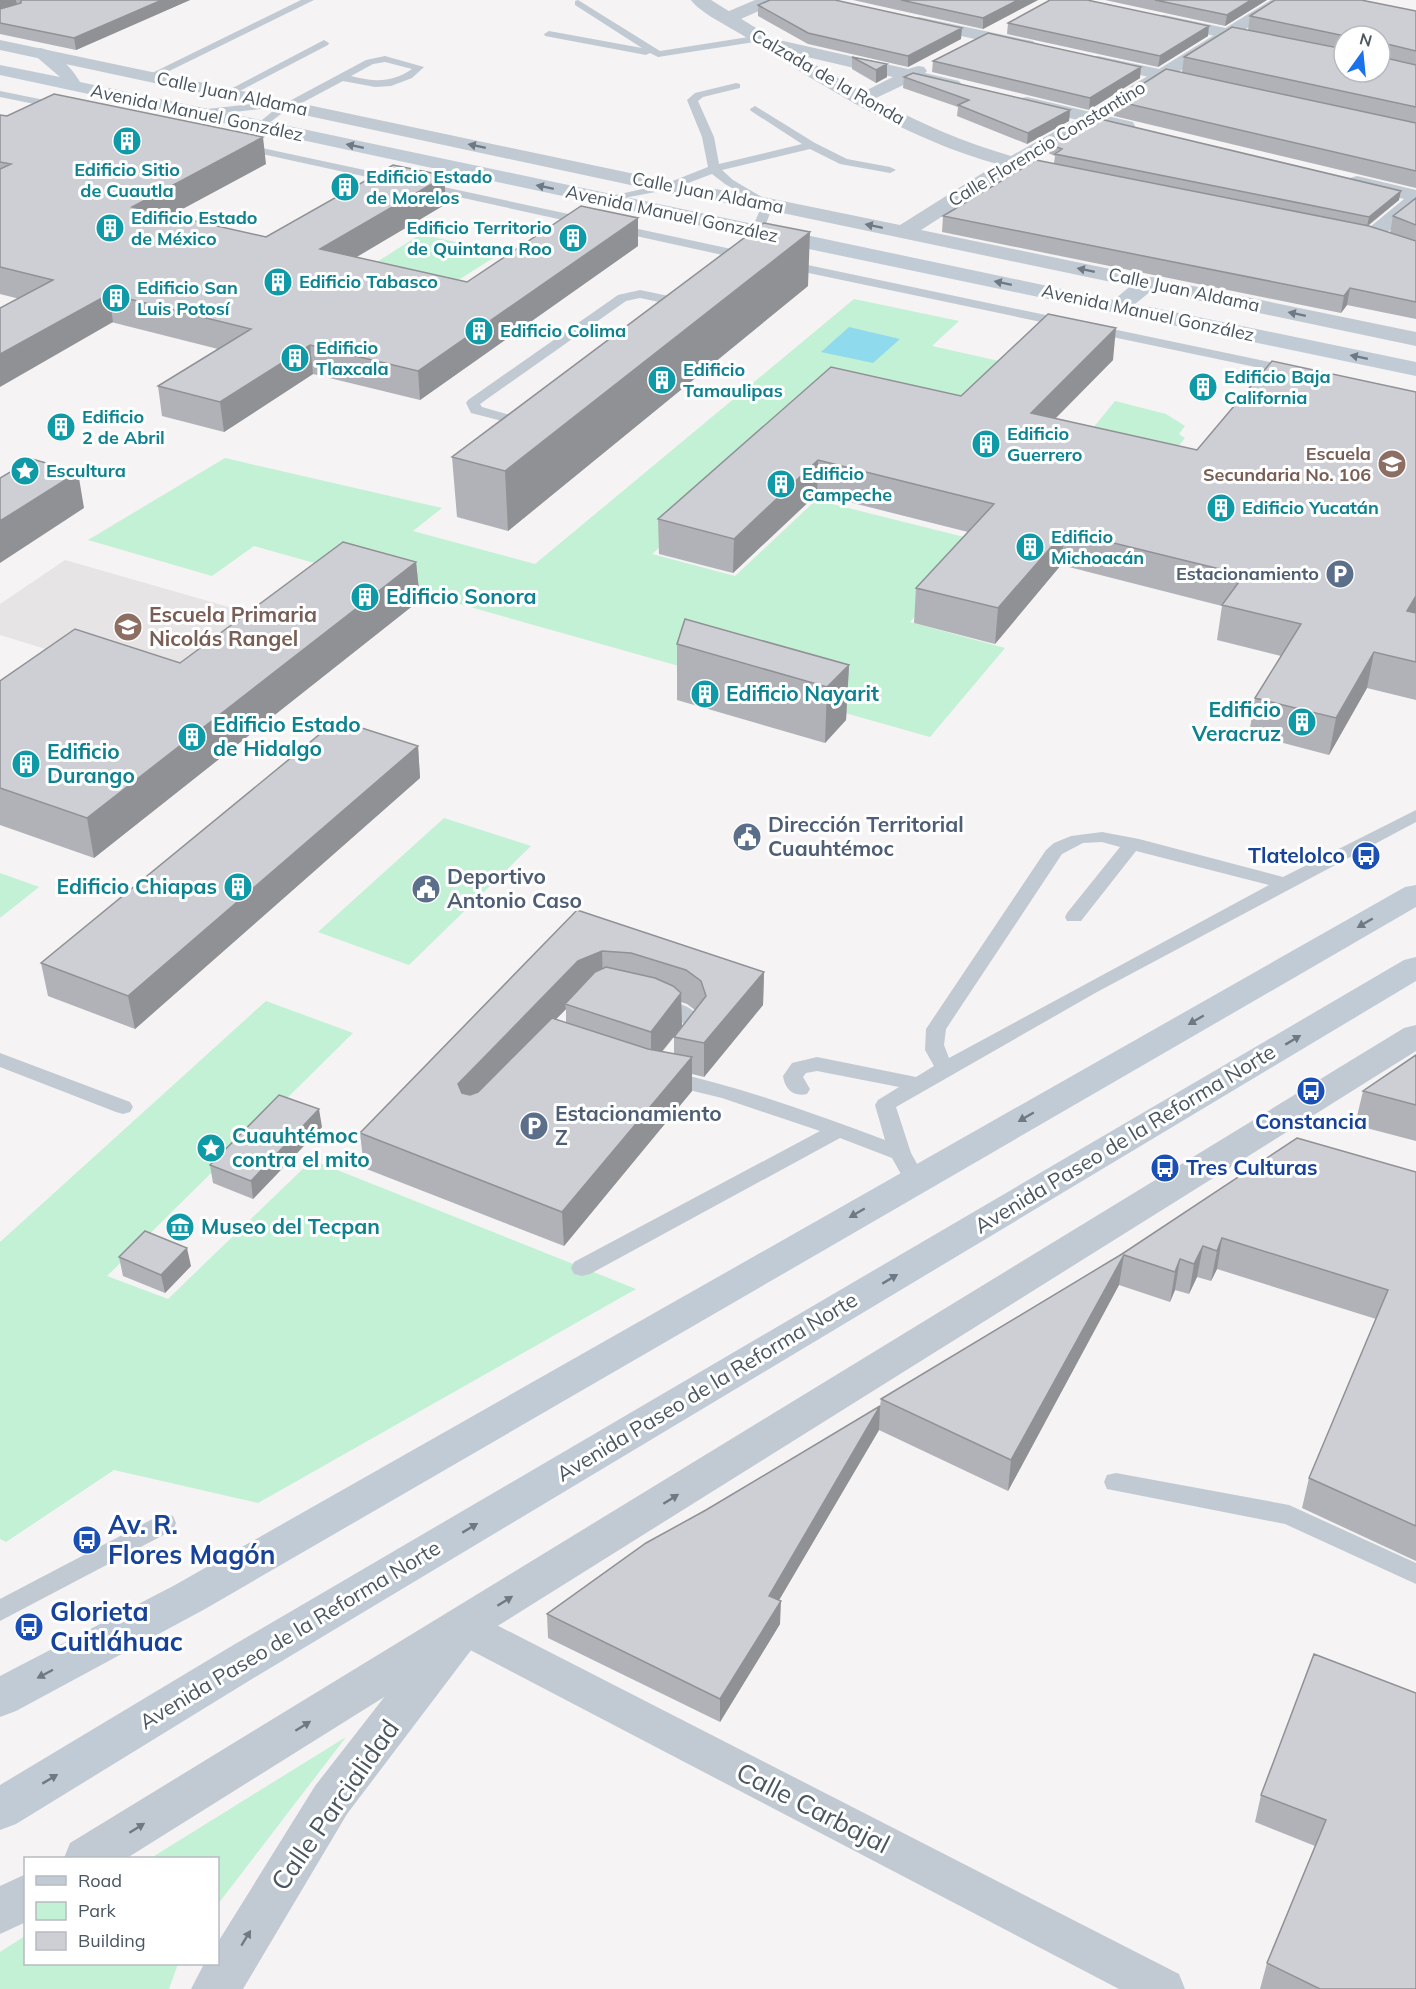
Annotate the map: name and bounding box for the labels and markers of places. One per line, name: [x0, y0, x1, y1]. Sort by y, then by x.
building icon: Edificio Sitio de Cuautla: [111, 125, 143, 157]
place label: Edificio Sitio de Cuautla: [74, 158, 180, 202]
place label: Edificio Estado de Morelos: [366, 165, 493, 209]
building icon: Edificio Estado de Morelos: [329, 171, 361, 203]
place label: Edificio Estado de México: [131, 206, 258, 250]
building icon: Edificio Estado de México: [94, 212, 126, 244]
place label: Edificio Territorio de Quintana Roo: [407, 216, 552, 260]
building icon: Edificio Territorio de Quintana Roo: [557, 222, 589, 254]
building icon: Edificio Tabasco: [262, 266, 294, 298]
place label: Edificio Tabasco: [299, 270, 438, 293]
place label: Edificio San Luis Potosí: [137, 276, 238, 320]
building icon: Edificio San Luis Potosí: [100, 282, 132, 314]
building icon: Edificio Colima: [463, 315, 495, 347]
place label: Edificio Colima: [500, 319, 626, 342]
place label: Edificio Tlaxcala: [316, 336, 389, 380]
building icon: Edificio Tlaxcala: [279, 342, 311, 374]
place label: Edificio Tamaulipas: [683, 358, 783, 402]
building icon: Edificio Tamaulipas: [646, 364, 678, 396]
place label: Edificio Baja California: [1224, 365, 1331, 409]
building icon: Edificio Baja California: [1187, 371, 1219, 403]
place label: Edificio 2 de Abril: [82, 405, 165, 449]
building icon: Edificio 2 de Abril: [45, 411, 77, 443]
place label: Edificio Guerrero: [1007, 422, 1082, 466]
building icon: Edificio Guerrero: [970, 428, 1002, 460]
place label: Escuela Secundaria No. 106: [1203, 442, 1371, 486]
school or university icon: Escuela Secundaria No. 106: [1376, 448, 1408, 480]
place icon: Escultura: [9, 455, 41, 487]
place label: Escultura: [46, 459, 126, 482]
place label: Edificio Campeche: [802, 462, 892, 506]
building icon: Edificio Campeche: [765, 468, 797, 500]
building icon: Edificio Yucatán: [1205, 492, 1237, 524]
place label: Edificio Yucatán: [1242, 496, 1379, 519]
place label: Edificio Michoacán: [1051, 525, 1144, 569]
building icon: Edificio Michoacán: [1014, 531, 1046, 563]
parking icon: Estacionamiento: [1324, 558, 1356, 590]
place label: Estacionamiento: [1176, 562, 1319, 585]
building icon: Edificio Sonora: [349, 581, 381, 613]
place label: Edificio Sonora: [386, 583, 537, 609]
place label: Escuela Primaria Nicolás Rangel: [149, 601, 317, 651]
school or university icon: Escuela Primaria Nicolás Rangel: [112, 611, 144, 643]
building icon: Edificio Nayarit: [689, 678, 721, 710]
place label: Edificio Nayarit: [726, 680, 879, 706]
place label: Edificio Veracruz: [1191, 696, 1281, 746]
building icon: Edificio Veracruz: [1286, 706, 1318, 738]
place label: Edificio Estado de Hidalgo: [213, 711, 361, 761]
building icon: Edificio Estado de Hidalgo: [176, 721, 208, 753]
place label: Edificio Durango: [47, 738, 135, 788]
building icon: Edificio Durango: [10, 748, 42, 780]
place label: Dirección Territorial Cuauhtémoc: [768, 811, 964, 861]
public building icon: Dirección Territorial Cuauhtémoc: [731, 821, 763, 853]
bus stop icon: Tlatelolco: [1350, 840, 1382, 872]
place label: Tlatelolco: [1248, 842, 1345, 868]
place label: Deportivo Antonio Caso: [447, 863, 582, 913]
building icon: Edificio Chiapas: [222, 871, 254, 903]
place label: Edificio Chiapas: [57, 873, 217, 899]
public building icon: Deportivo Antonio Caso: [410, 873, 442, 905]
bus stop icon: Constancia: [1295, 1075, 1327, 1107]
place label: Estacionamiento Z: [555, 1100, 722, 1150]
place label: Constancia: [1255, 1108, 1367, 1134]
parking icon: Estacionamiento Z: [518, 1110, 550, 1142]
place label: Cuauhtémoc contra el mito: [232, 1122, 370, 1172]
place icon: Cuauhtémoc contra el mito: [195, 1132, 227, 1164]
bus stop icon: Tres Culturas: [1149, 1152, 1181, 1184]
place label: Tres Culturas: [1186, 1154, 1318, 1180]
museum icon: Museo del Tecpan: [164, 1211, 196, 1243]
place label: Museo del Tecpan: [201, 1213, 380, 1239]
place label: Av. R. Flores Magón: [108, 1508, 275, 1571]
bus stop icon: Av. R. Flores Magón: [71, 1524, 103, 1556]
place label: Glorieta Cuitláhuac: [50, 1595, 183, 1658]
bus stop icon: Glorieta Cuitláhuac: [13, 1611, 45, 1643]

